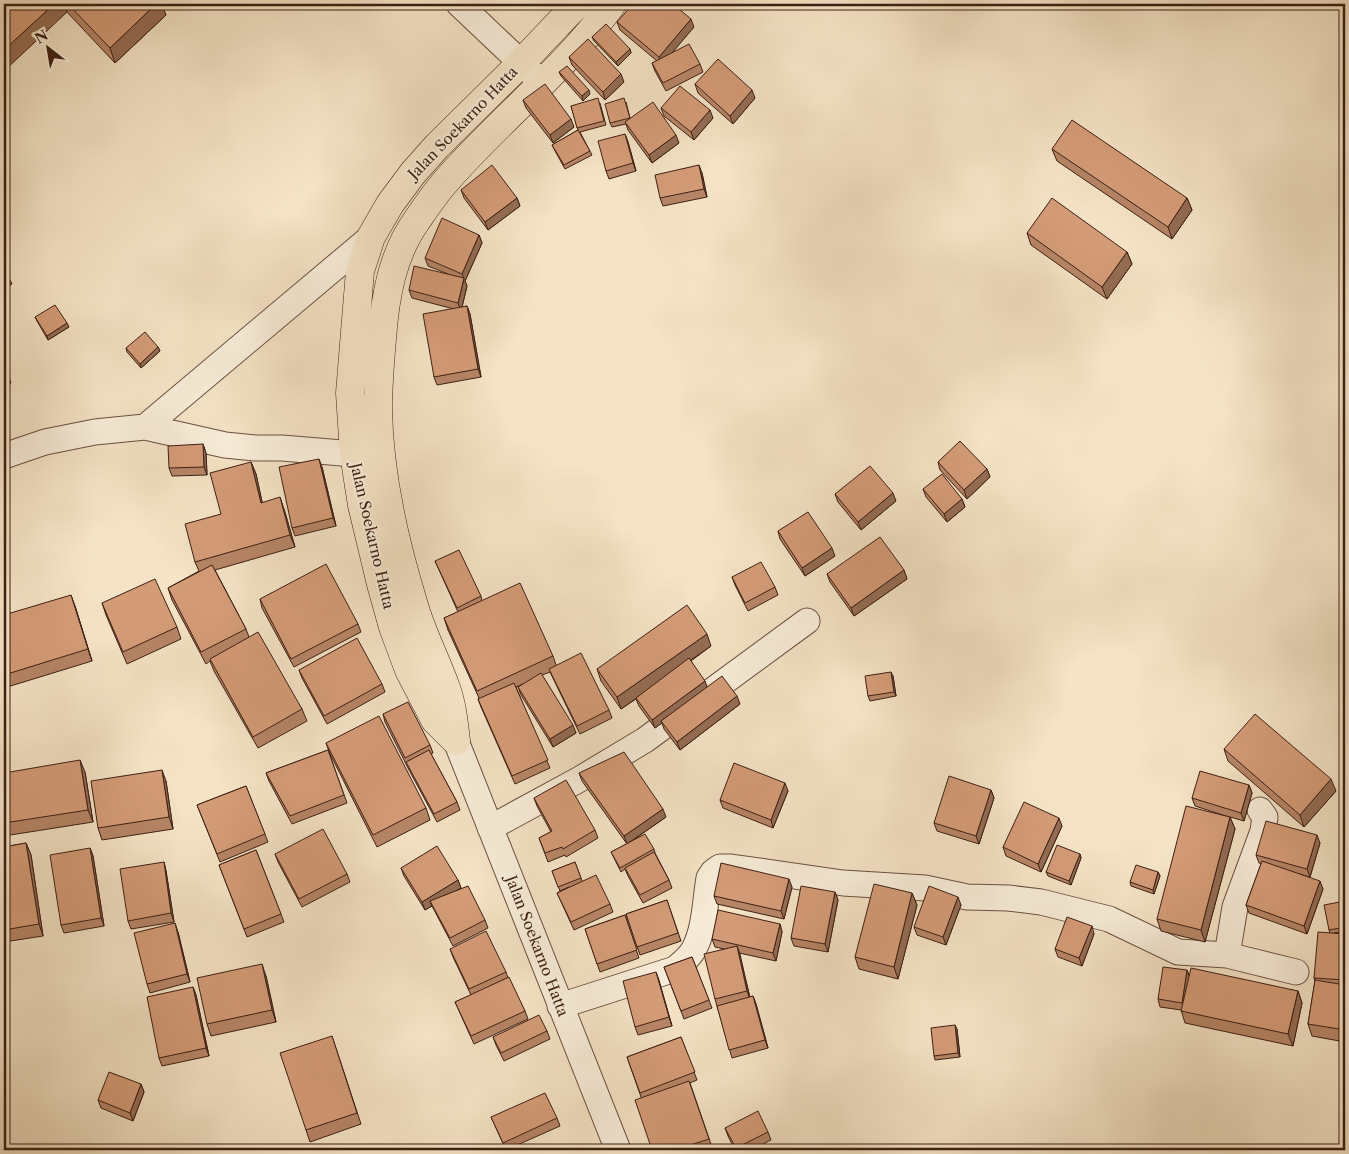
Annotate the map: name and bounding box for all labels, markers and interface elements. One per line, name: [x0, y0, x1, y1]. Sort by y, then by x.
north arrow: [22, 22, 72, 72]
text: N: [31, 26, 51, 48]
street label: Jalan Soekarno Hatta: [402, 62, 522, 185]
street label: Jalan Soekarno Hatta: [346, 459, 399, 611]
street label: Jalan Soekarno Hatta: [501, 871, 573, 1019]

